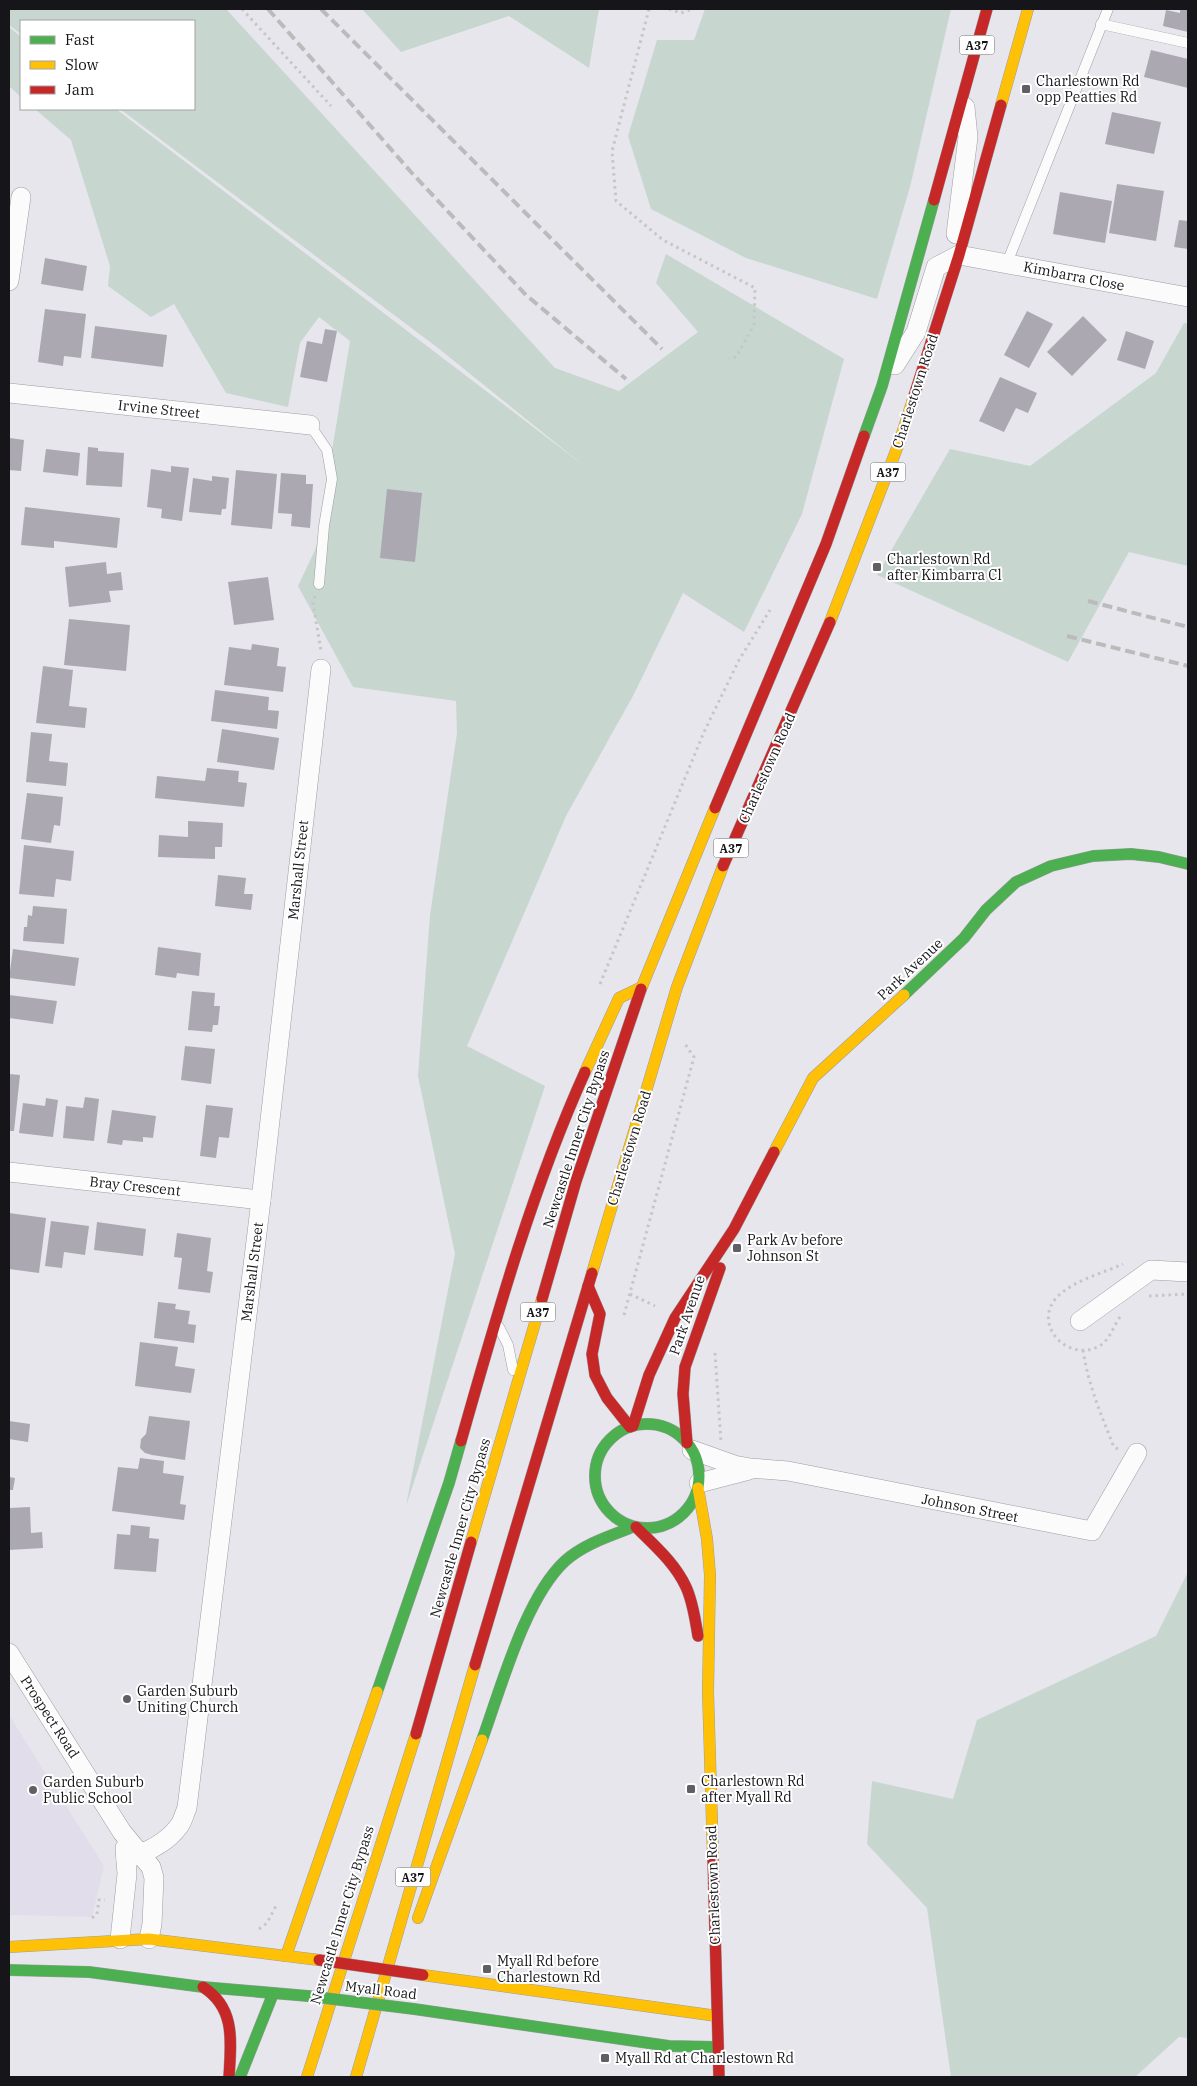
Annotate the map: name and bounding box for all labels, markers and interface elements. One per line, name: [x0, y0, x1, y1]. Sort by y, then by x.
legend: [20, 20, 195, 110]
text: Fast: [65, 30, 95, 49]
road number: A37: [960, 36, 994, 54]
text: Slow: [65, 55, 99, 74]
place label: Charlestown Rd opp Peatties Rd: [1036, 72, 1140, 106]
text: Jam: [65, 80, 94, 99]
marker: Charlestown Rd opp Peatties Rd: [1020, 83, 1032, 95]
street label: Kimbarra Close: [1022, 257, 1126, 295]
street label: Charlestown Road: [888, 331, 942, 451]
street label: Irvine Street: [117, 396, 201, 422]
road number: A37: [870, 462, 906, 482]
place label: Charlestown Rd after Kimbarra Cl: [887, 550, 1002, 584]
marker: Charlestown Rd after Kimbarra Cl: [871, 561, 883, 573]
street label: Charlestown Road: [735, 709, 800, 826]
street label: Marshall Street: [284, 819, 312, 921]
road number: A37: [714, 838, 748, 858]
street label: Park Avenue: [873, 934, 947, 1004]
street label: Newcastle Inner City Bypass: [539, 1048, 613, 1230]
street label: Charlestown Road: [603, 1088, 655, 1208]
street label: Bray Crescent: [88, 1172, 182, 1200]
street label: Marshall Street: [237, 1221, 267, 1323]
place label: Park Av before Johnson St: [747, 1231, 843, 1265]
marker: Park Av before Johnson St: [731, 1242, 743, 1254]
street label: Park Avenue: [665, 1273, 709, 1357]
road number: A37: [520, 1302, 556, 1321]
street label: Newcastle Inner City Bypass: [426, 1436, 494, 1620]
street label: Johnson Street: [920, 1490, 1020, 1526]
street label: Prospect Road: [17, 1672, 84, 1762]
place label: Garden Suburb Uniting Church: [137, 1682, 239, 1716]
marker: Garden Suburb Uniting Church: [121, 1693, 133, 1705]
place label: Charlestown Rd after Myall Rd: [701, 1772, 805, 1806]
place label: Garden Suburb Public School: [43, 1773, 144, 1807]
marker: Charlestown Rd after Myall Rd: [685, 1783, 697, 1795]
marker: Garden Suburb Public School: [27, 1784, 39, 1796]
street label: Newcastle Inner City Bypass: [306, 1823, 378, 2007]
street label: Charlestown Road: [702, 1825, 724, 1945]
road number: A37: [396, 1868, 430, 1886]
place label: Myall Rd before Charlestown Rd: [497, 1952, 601, 1986]
marker: Myall Rd before Charlestown Rd: [481, 1963, 493, 1975]
street label: Myall Road: [344, 1977, 418, 2003]
place label: Myall Rd at Charlestown Rd: [615, 2049, 795, 2067]
marker: Myall Rd at Charlestown Rd: [599, 2052, 611, 2064]

